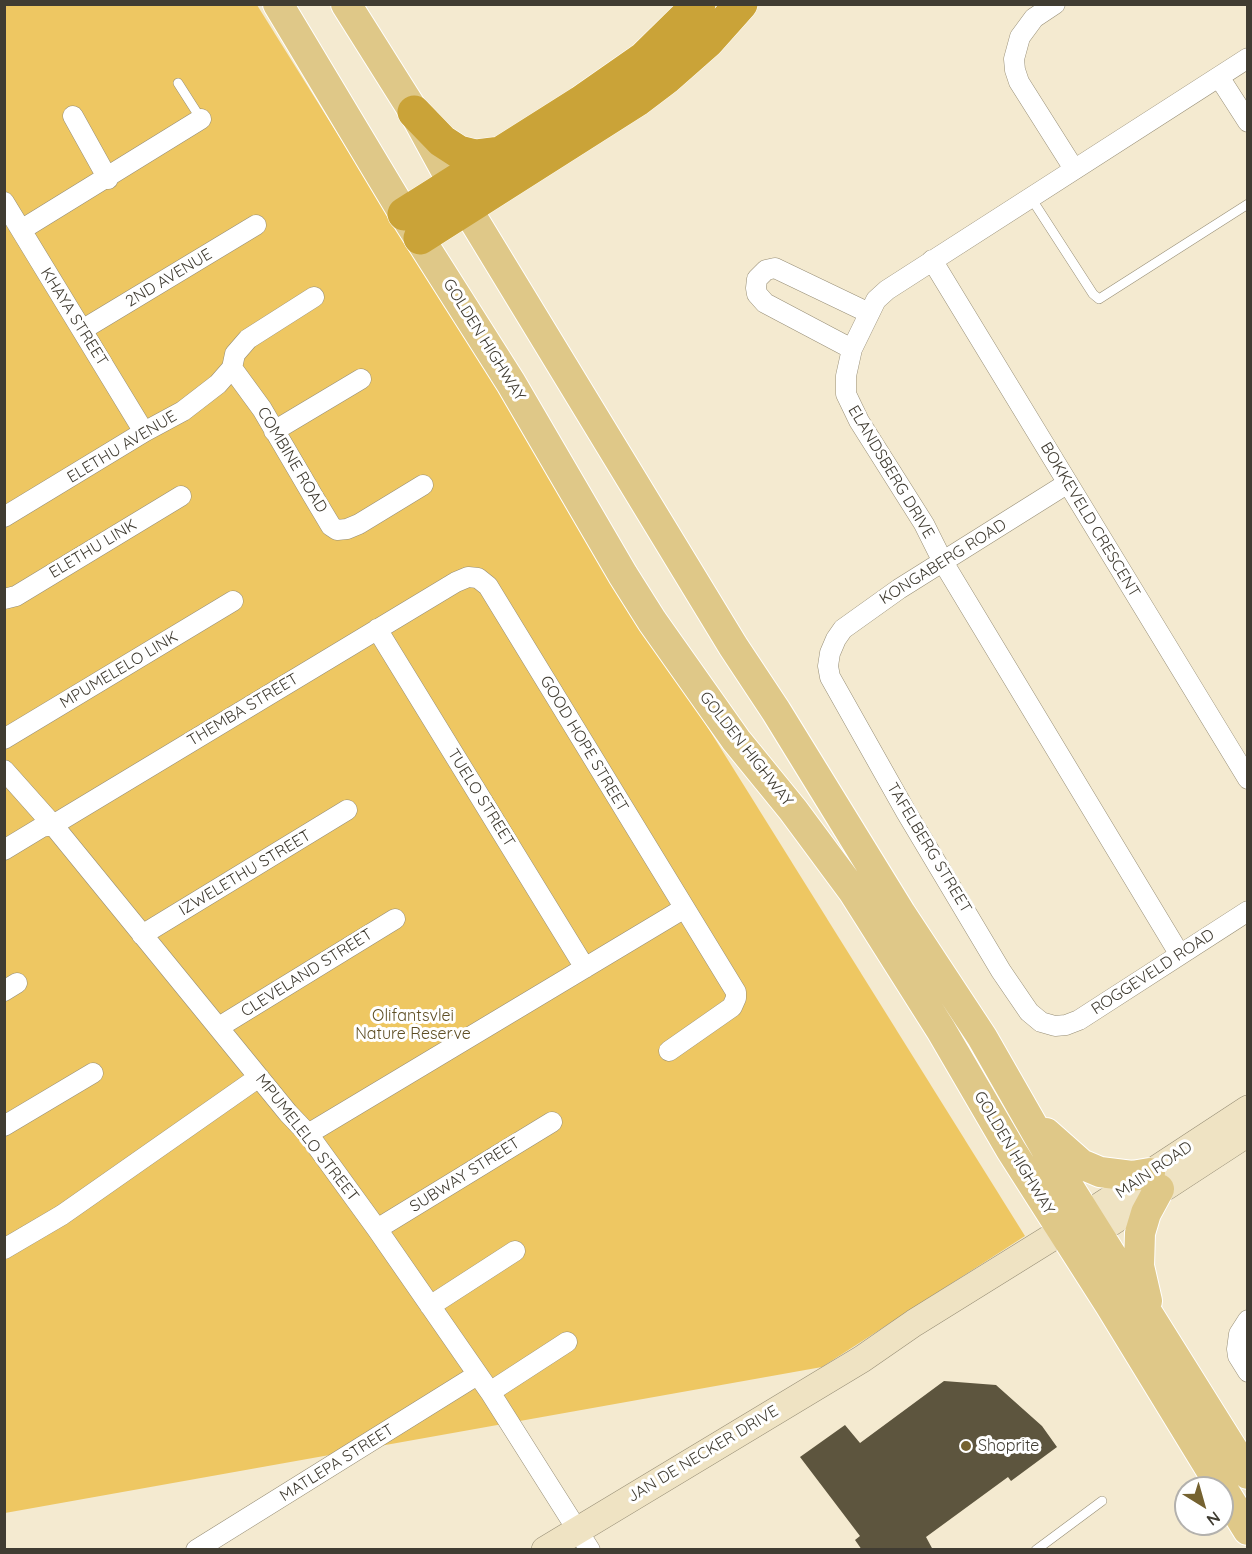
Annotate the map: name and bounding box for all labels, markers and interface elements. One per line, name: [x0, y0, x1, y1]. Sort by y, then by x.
street label: 2ND AVENUE: [122, 245, 216, 311]
street label: KHAYA STREET: [36, 264, 112, 370]
street label: GOLDEN HIGHWAY: [439, 275, 529, 405]
street label: ELANDSBERG DRIVE: [844, 402, 938, 542]
street label: COMBINE ROAD: [253, 404, 331, 516]
street label: ELETHU AVENUE: [64, 407, 180, 487]
street label: BOKKEVELD CRESCENT: [1036, 439, 1144, 601]
street label: ELETHU LINK: [46, 515, 140, 583]
street label: KONGABERG ROAD: [876, 515, 1010, 609]
street label: MPUMELELO LINK: [57, 627, 181, 713]
street label: THEMBA STREET: [184, 669, 302, 751]
street label: GOOD HOPE STREET: [536, 672, 632, 816]
street label: GOLDEN HIGHWAY: [695, 688, 797, 810]
street label: TUELO STREET: [443, 745, 519, 851]
street label: TAFELBERG STREET: [882, 779, 976, 917]
street label: IZWELETHU STREET: [176, 826, 314, 920]
street label: CLEVELAND STREET: [238, 925, 376, 1021]
street label: ROGGEVELD ROAD: [1088, 925, 1218, 1019]
park label: Olifantsvlei Nature Reserve: [355, 1006, 471, 1044]
street label: MPUMELELO STREET: [251, 1071, 363, 1205]
street label: GOLDEN HIGHWAY: [970, 1088, 1058, 1218]
street label: SUBWAY STREET: [406, 1133, 524, 1217]
street label: MAIN ROAD: [1112, 1137, 1196, 1203]
street label: JAN DE NECKER DRIVE: [624, 1401, 782, 1507]
street label: MATLEPA STREET: [276, 1420, 398, 1506]
place label: Shoprite: [978, 1436, 1039, 1456]
marker: Shoprite: [959, 1439, 973, 1453]
north arrow: [1174, 1476, 1234, 1536]
text: N: [1203, 1507, 1224, 1530]

